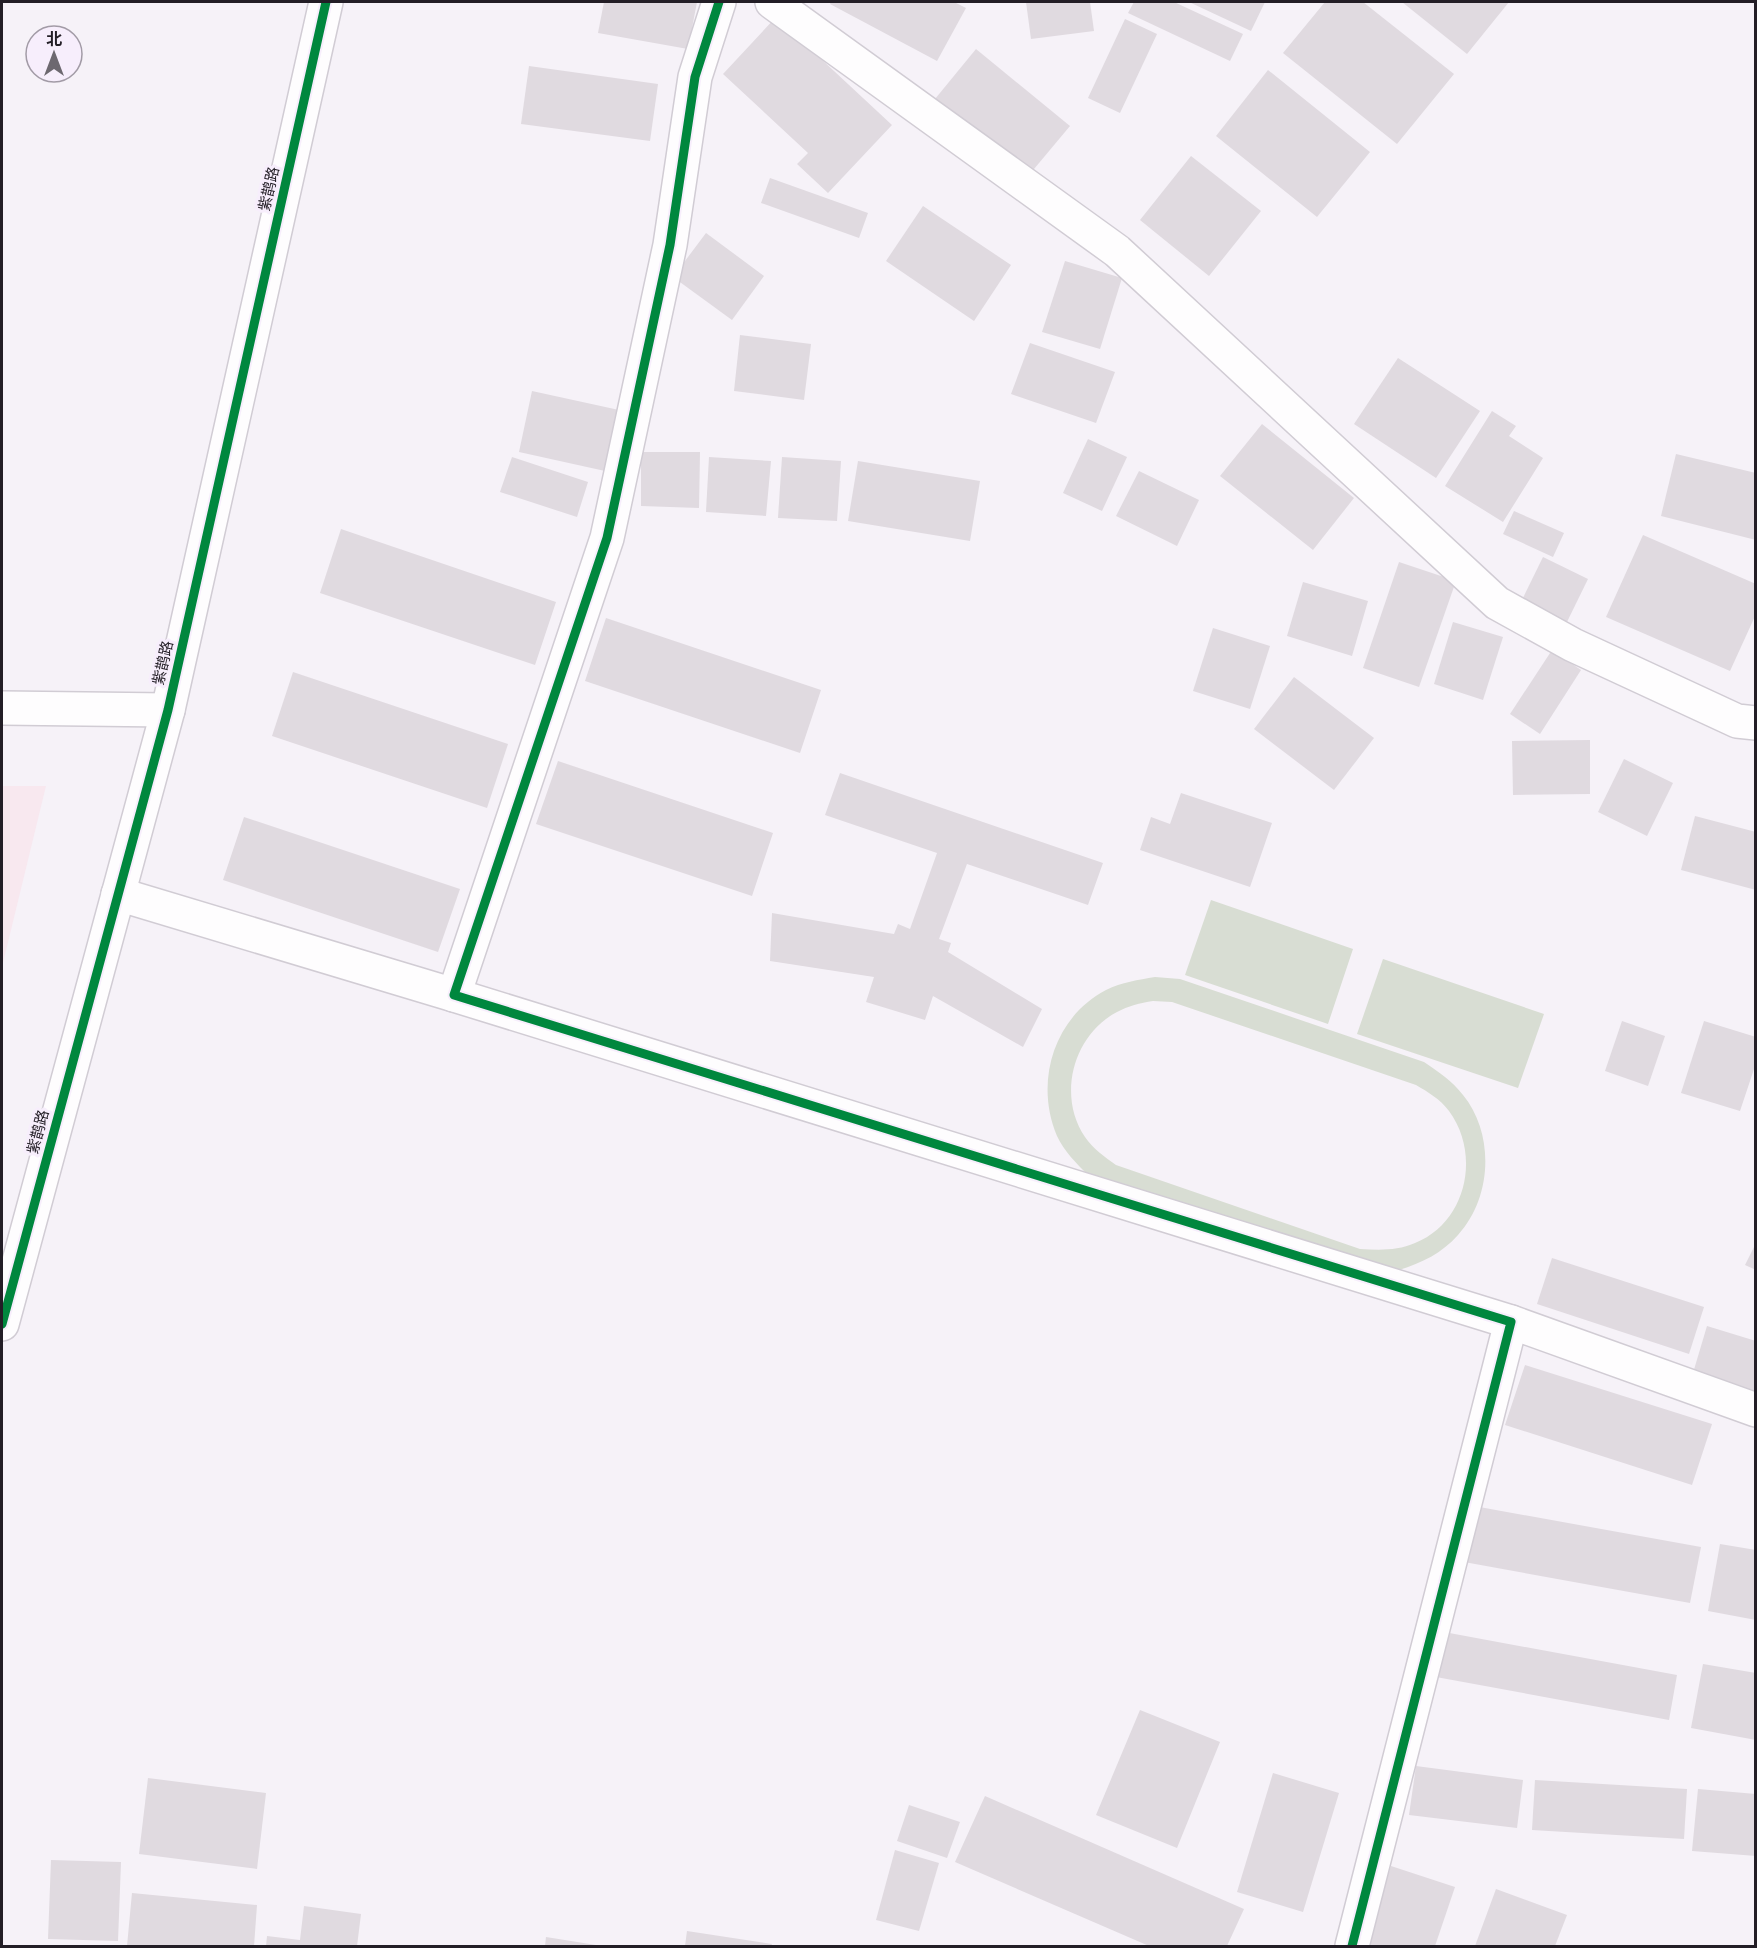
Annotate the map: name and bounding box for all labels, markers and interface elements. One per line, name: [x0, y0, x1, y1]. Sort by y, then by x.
north arrow: [24, 24, 84, 84]
text: 北: [46, 30, 62, 49]
street label: 紫鹊路: [255, 165, 283, 213]
street label: 紫鹊路: [149, 639, 177, 687]
street label: 紫鹊路: [23, 1108, 53, 1156]

